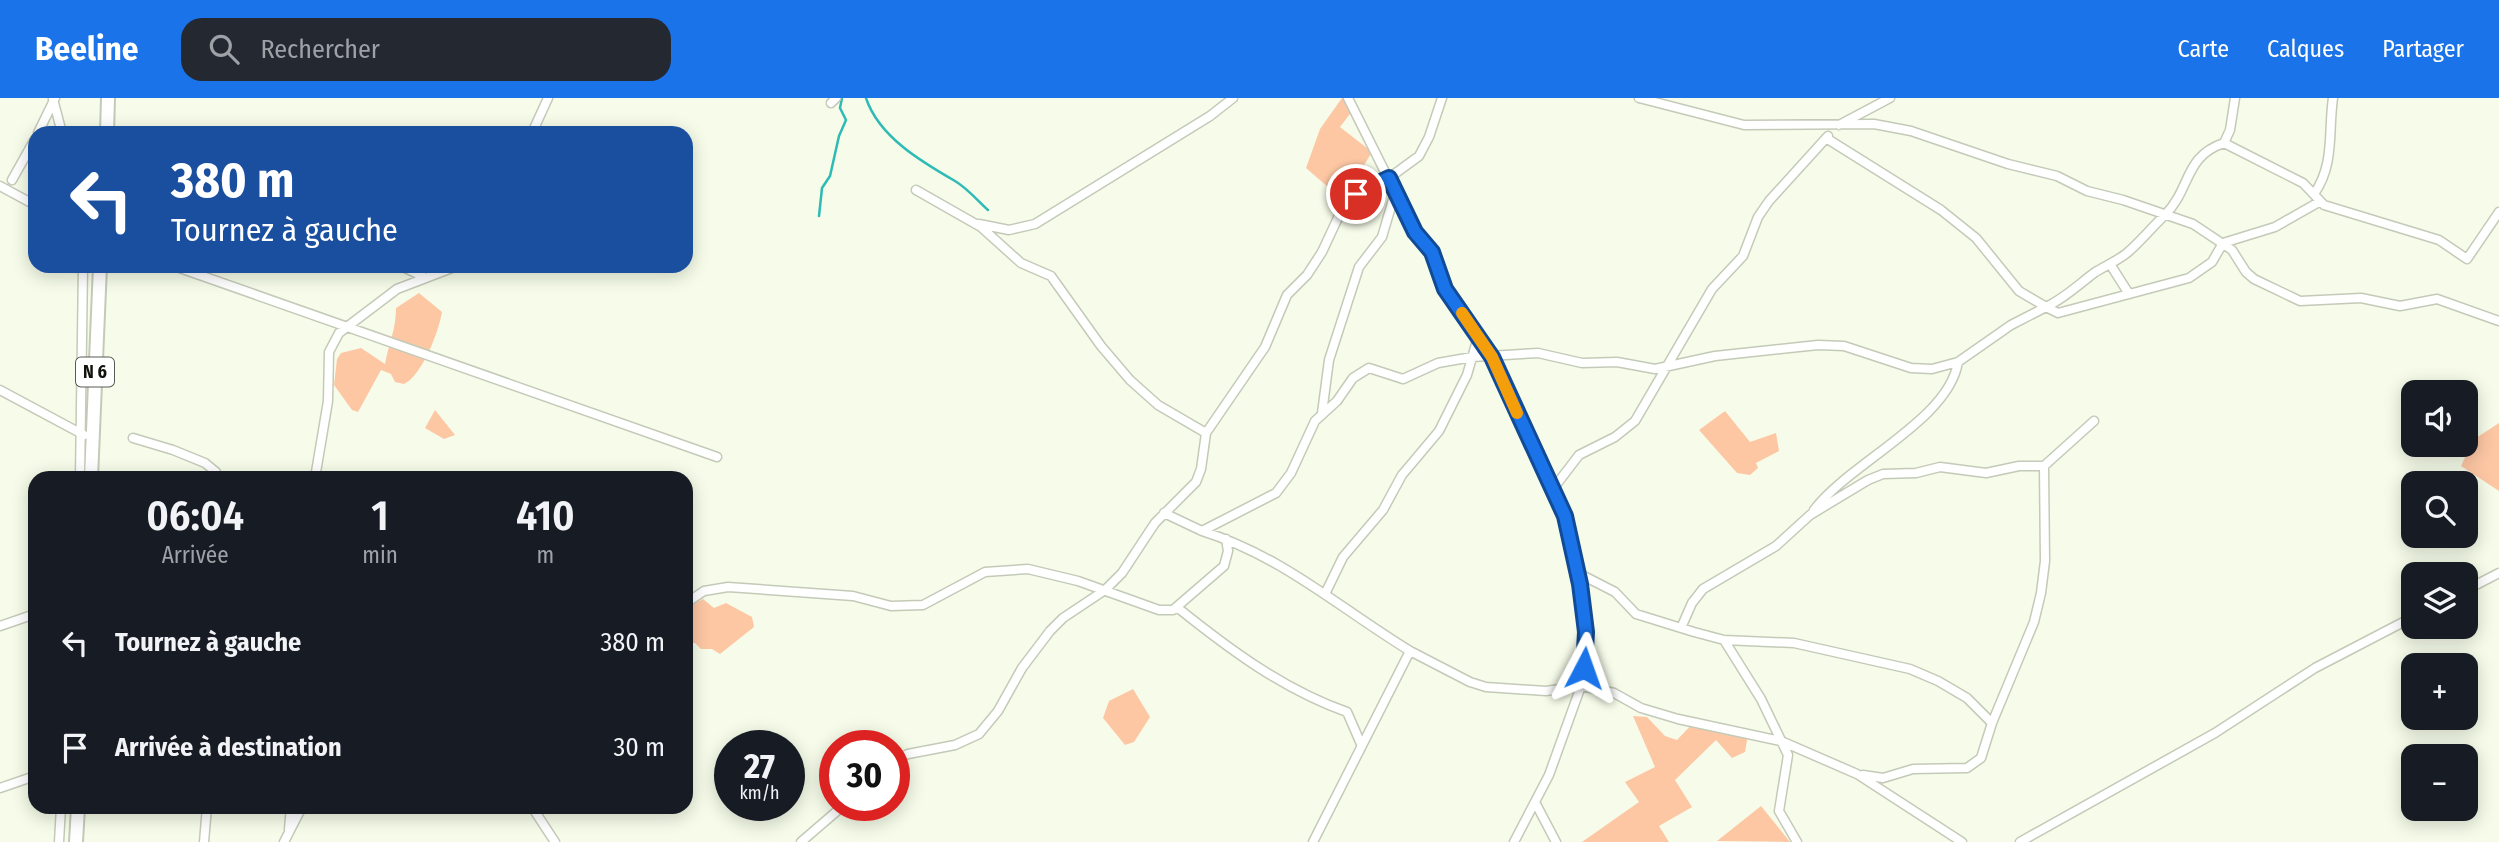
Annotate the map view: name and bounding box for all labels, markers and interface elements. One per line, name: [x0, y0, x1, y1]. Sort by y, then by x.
search box: [181, 18, 671, 81]
text: Beeline: [35, 29, 139, 69]
icon: search: [205, 30, 243, 68]
text: Rechercher: [261, 34, 380, 65]
text: Carte: [2178, 35, 2229, 63]
text: Calques: [2267, 35, 2344, 63]
text: Partager: [2382, 35, 2464, 63]
text: 380 m: [171, 151, 294, 210]
icon: left: [56, 154, 147, 245]
pin: [1326, 164, 1386, 224]
icon: arrive: [1337, 175, 1375, 213]
text: Tournez à gauche: [171, 211, 398, 249]
road number: N 6: [76, 358, 114, 386]
map controls: [2401, 380, 2478, 821]
button: sound: [2401, 380, 2478, 457]
button: search: [2401, 471, 2478, 548]
text: 06:04: [146, 491, 244, 541]
text: 1: [371, 491, 389, 541]
text: 410: [516, 491, 575, 541]
text: Arrivée: [162, 541, 229, 569]
text: min: [362, 541, 398, 569]
text: m: [537, 541, 554, 569]
button: layers: [2401, 562, 2478, 639]
icon: left: [56, 624, 94, 662]
text: Tournez à gauche: [115, 627, 301, 658]
text: 380 m: [601, 627, 665, 658]
position arrow: [1547, 631, 1621, 705]
button: +: [2401, 653, 2478, 730]
icon: arrive: [56, 729, 94, 767]
speed limit sign: 30: [819, 730, 910, 821]
text: Arrivée à destination: [115, 732, 342, 763]
text: 30 m: [614, 732, 665, 763]
button: −: [2401, 744, 2478, 821]
text: 27: [744, 745, 775, 787]
text: km/h: [739, 782, 780, 804]

